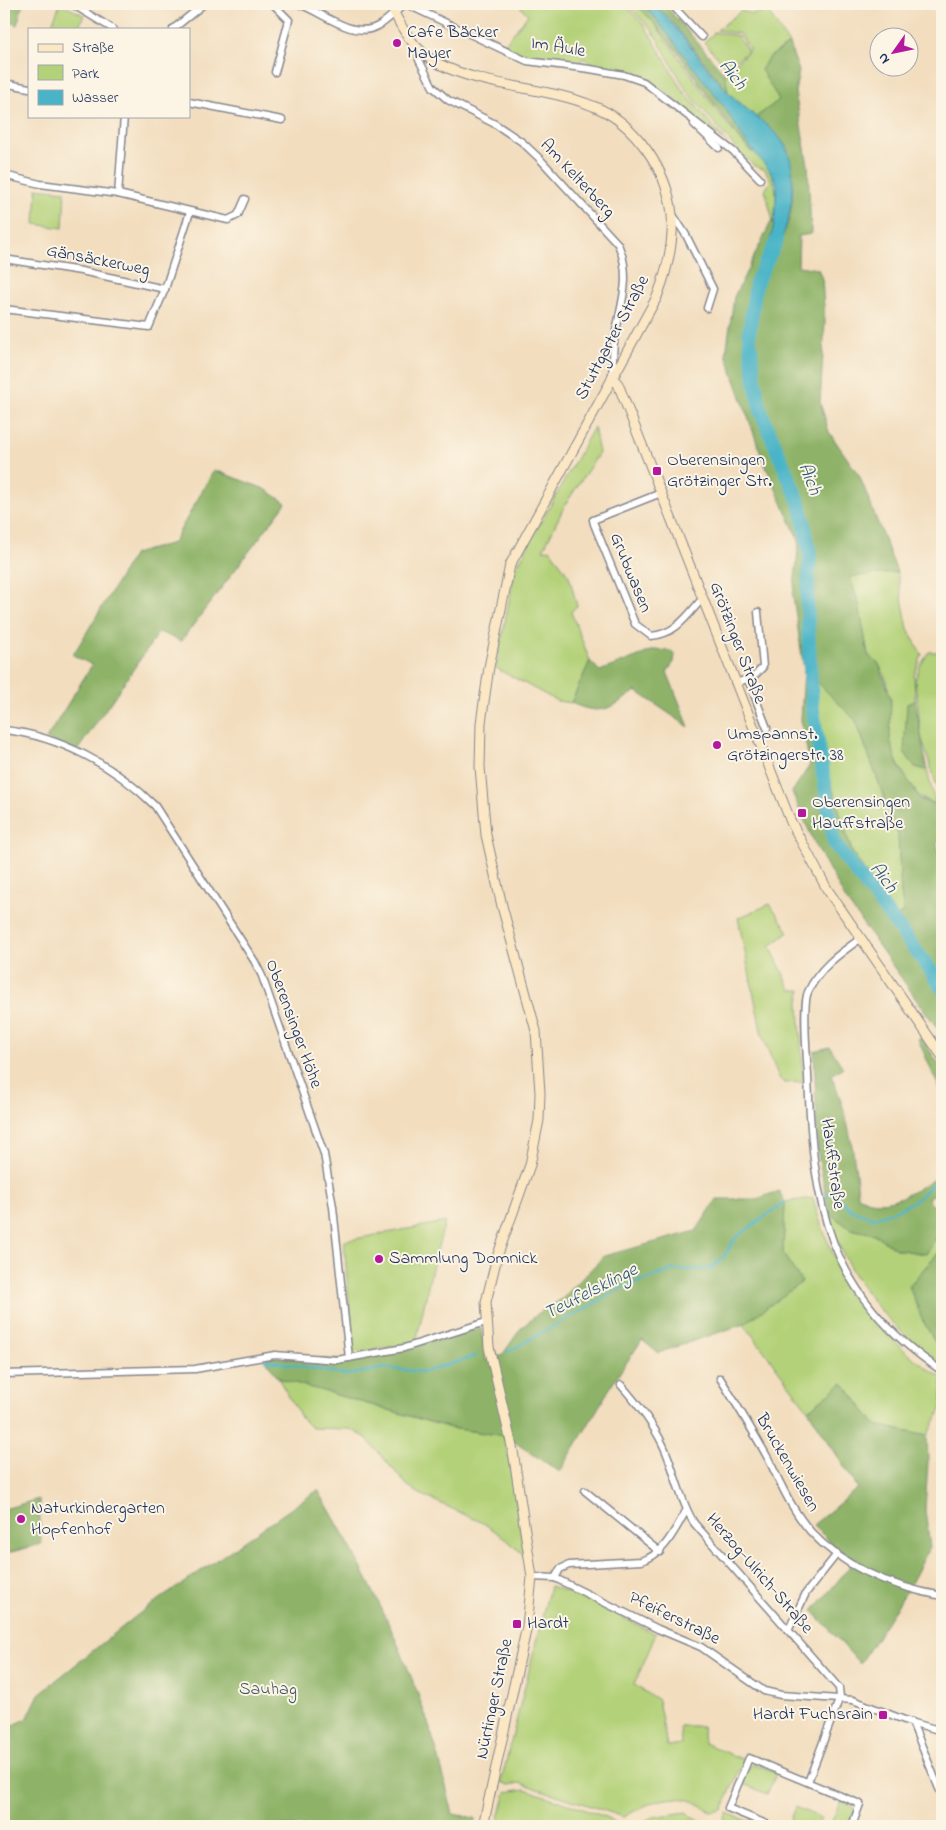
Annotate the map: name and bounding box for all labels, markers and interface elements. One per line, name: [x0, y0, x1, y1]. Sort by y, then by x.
place label: Cafe Bäcker Mayer: [407, 20, 499, 67]
legend: [28, 28, 190, 118]
north arrow: [868, 28, 918, 78]
street label: Im Äule: [529, 31, 588, 65]
text: Straße: [72, 37, 114, 59]
marker: Cafe Bäcker Mayer: [391, 37, 403, 49]
text: N: [873, 49, 896, 68]
water label: Aich: [711, 54, 753, 97]
text: Park: [72, 63, 100, 85]
text: Wasser: [72, 87, 119, 109]
street label: Am Kelterberg: [533, 133, 621, 225]
street label: Gänsäckerweg: [44, 238, 152, 285]
street label: Stuttgarter Straße: [569, 270, 658, 405]
place label: Oberensingen Grötzinger Str.: [667, 448, 772, 496]
water label: Aich: [790, 459, 828, 500]
marker: Oberensingen Grötzinger Str.: [651, 465, 663, 477]
street label: Grubwasen: [602, 529, 658, 617]
street label: Grötzinger Straße: [701, 578, 773, 709]
place label: Umspannst. Grötzingerstr. 38: [727, 722, 844, 770]
marker: Umspannst. Grötzingerstr. 38: [711, 739, 723, 751]
place label: Oberensingen Hauffstraße: [812, 790, 910, 837]
marker: Oberensingen Hauffstraße: [796, 807, 808, 819]
water label: Aich: [862, 857, 904, 900]
street label: Oberensinger Höhe: [257, 956, 329, 1093]
street label: Hauffstraße: [813, 1117, 851, 1212]
place label: Sammlung Domnick: [389, 1246, 538, 1273]
marker: Sammlung Domnick: [373, 1253, 385, 1265]
water label: Teufelsklinge: [540, 1256, 644, 1328]
street label: Bruckenwiesen: [748, 1408, 826, 1517]
place label: Naturkindergarten Hopfenhof: [31, 1496, 165, 1543]
street label: Herzog-Ulrich-Straße: [698, 1508, 820, 1642]
marker: Naturkindergarten Hopfenhof: [15, 1513, 27, 1525]
street label: Pfeiferstraße: [624, 1586, 725, 1653]
place label: Hardt: [527, 1611, 569, 1637]
marker: Hardt: [511, 1618, 523, 1630]
street label: Nürtinger Straße: [470, 1635, 522, 1762]
park label: Sauhag: [239, 1677, 297, 1704]
place label: Hardt Fuchsrain: [753, 1702, 873, 1728]
marker: Hardt Fuchsrain: [877, 1709, 889, 1721]

